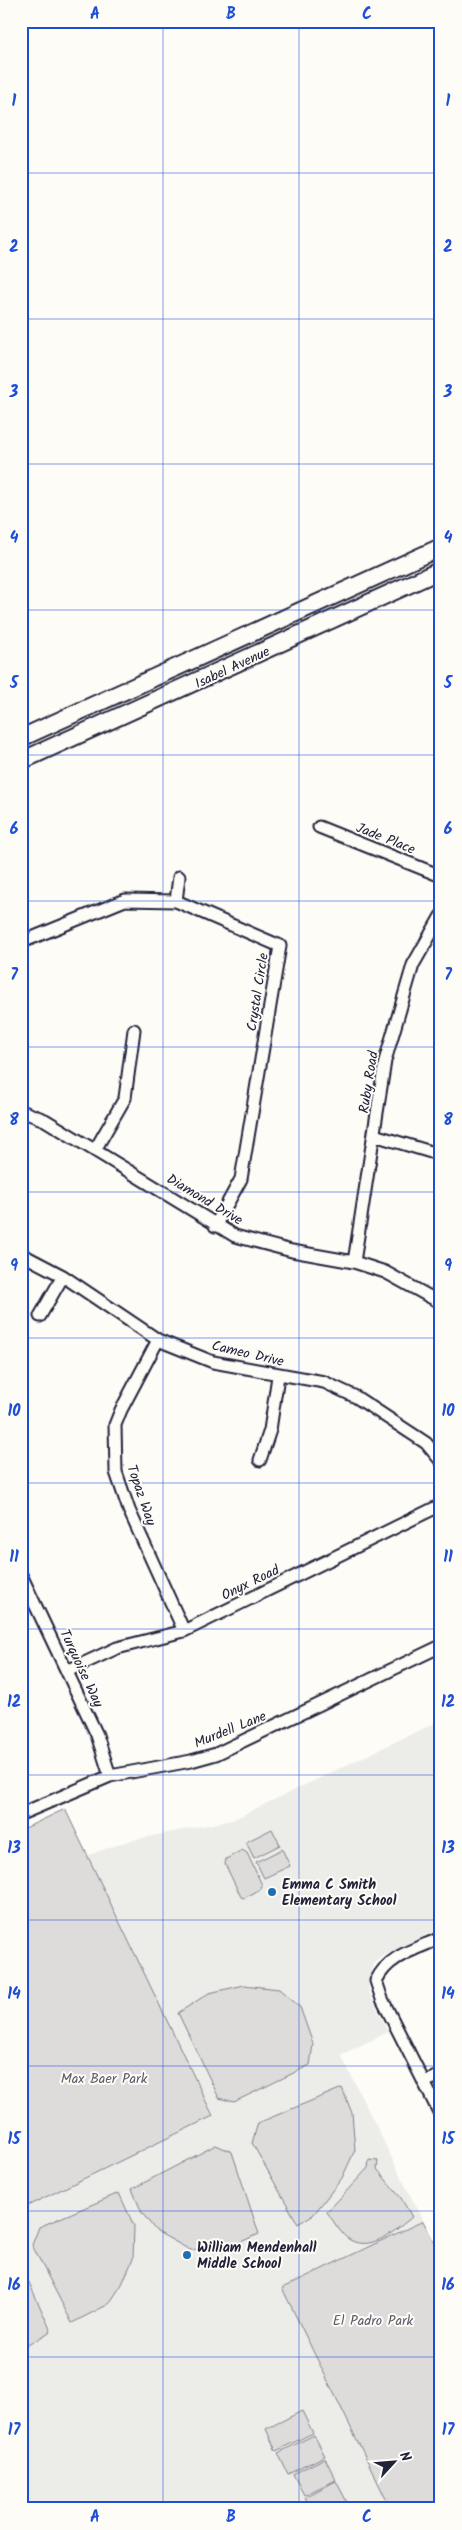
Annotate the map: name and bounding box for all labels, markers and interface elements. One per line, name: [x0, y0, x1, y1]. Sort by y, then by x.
text: A: [90, 2, 100, 27]
text: B: [226, 2, 236, 27]
text: C: [362, 2, 372, 27]
text: 1: [12, 89, 17, 114]
text: 1: [446, 89, 451, 114]
text: 2: [9, 235, 19, 260]
text: 2: [443, 235, 453, 260]
text: 3: [9, 380, 19, 405]
text: 3: [443, 380, 453, 405]
text: 4: [10, 526, 19, 551]
text: 4: [444, 526, 453, 551]
street label: Isabel Avenue: [191, 641, 274, 695]
text: 5: [9, 671, 20, 696]
text: 5: [443, 671, 454, 696]
text: 6: [10, 817, 19, 842]
street label: Jade Place: [353, 817, 419, 861]
text: 6: [444, 817, 453, 842]
street label: Crystal Circle: [241, 951, 275, 1033]
text: 7: [10, 963, 18, 988]
text: 7: [444, 963, 452, 988]
street label: Ruby Road: [353, 1049, 385, 1115]
text: 8: [9, 1108, 19, 1133]
text: 8: [443, 1108, 453, 1133]
street label: Diamond Drive: [162, 1168, 247, 1232]
text: 9: [10, 1254, 18, 1279]
text: 9: [444, 1254, 452, 1279]
street label: Cameo Drive: [209, 1335, 287, 1373]
text: 10: [7, 1399, 21, 1424]
text: 10: [441, 1399, 455, 1424]
street label: Topaz Way: [120, 1462, 162, 1529]
text: 11: [9, 1545, 19, 1570]
text: 11: [443, 1545, 453, 1570]
street label: Onyx Road: [218, 1559, 284, 1606]
street label: Turquoise Way: [53, 1626, 109, 1711]
text: 12: [7, 1690, 21, 1715]
text: 12: [441, 1690, 455, 1715]
street label: Murdell Lane: [191, 1705, 270, 1754]
text: 13: [7, 1836, 21, 1861]
text: 13: [441, 1836, 455, 1861]
place label: Emma C Smith Elementary School: [282, 1874, 397, 1912]
marker: Emma C Smith Elementary School: [266, 1886, 278, 1898]
text: 14: [7, 1982, 21, 2007]
text: 14: [441, 1982, 455, 2007]
park label: Max Baer Park: [61, 2068, 148, 2090]
text: 15: [8, 2127, 22, 2152]
text: 15: [442, 2127, 456, 2152]
place label: William Mendenhall Middle School: [197, 2237, 317, 2275]
marker: William Mendenhall Middle School: [181, 2249, 193, 2261]
text: 16: [7, 2273, 21, 2298]
text: 16: [441, 2273, 455, 2298]
park label: El Padro Park: [333, 2310, 414, 2332]
text: 17: [8, 2418, 21, 2443]
text: 17: [442, 2418, 455, 2443]
north arrow: [370, 2438, 420, 2488]
text: N: [393, 2448, 417, 2466]
text: A: [90, 2505, 100, 2530]
text: B: [226, 2505, 236, 2530]
text: C: [362, 2505, 372, 2530]

